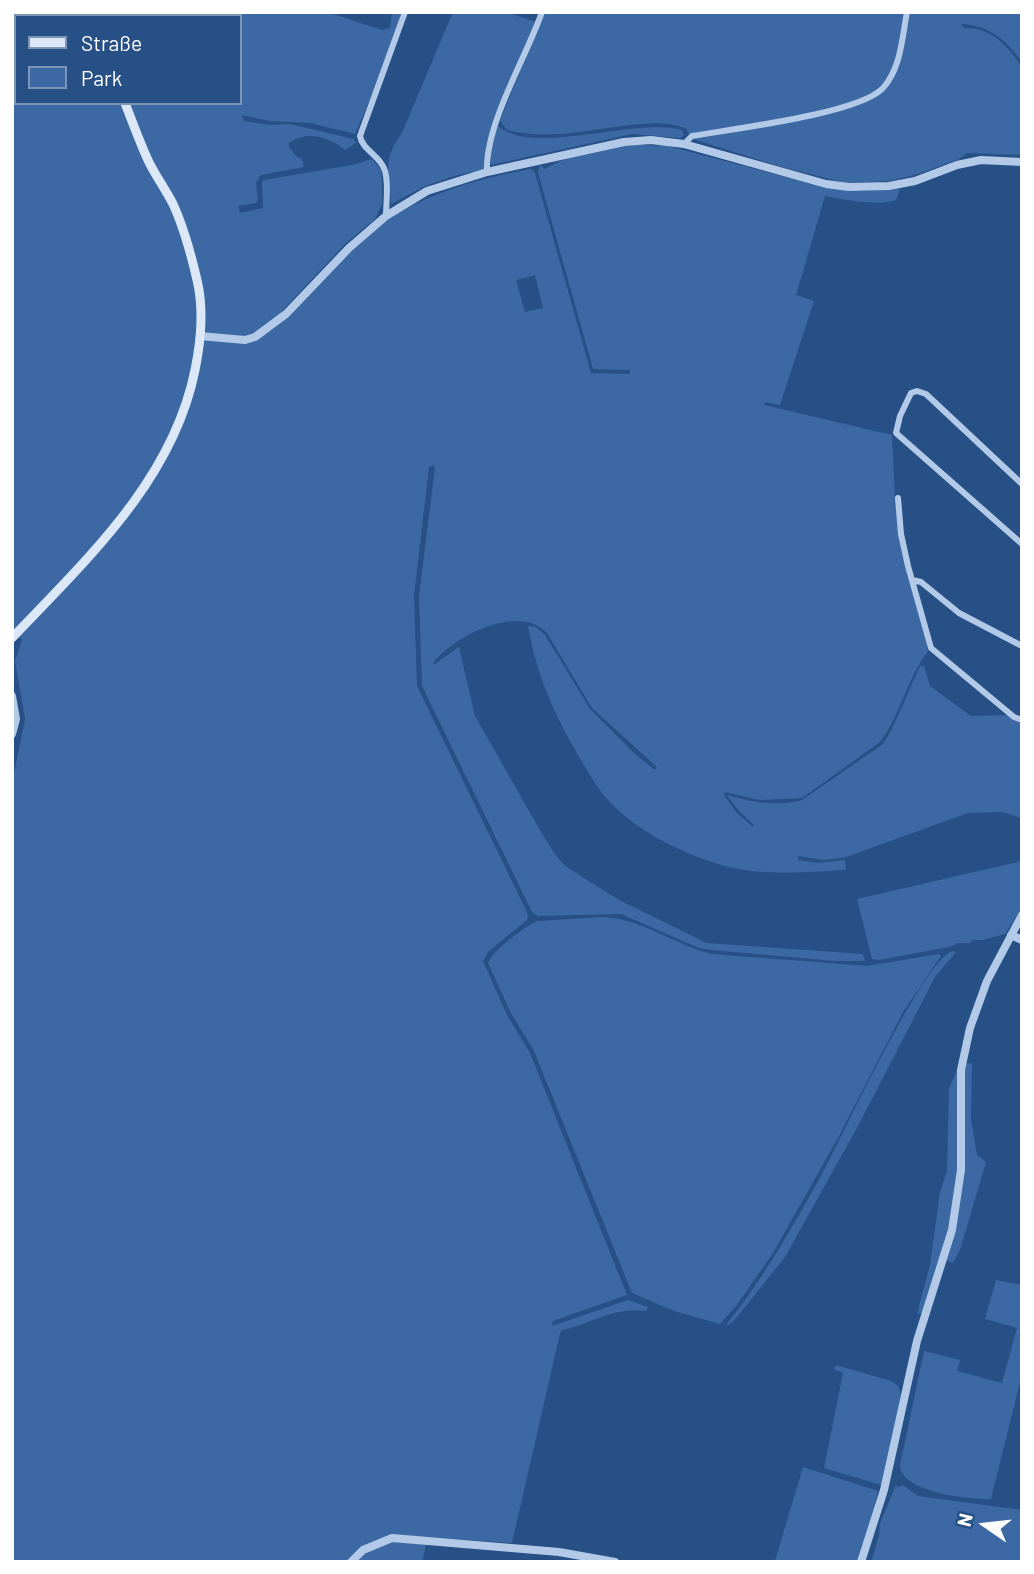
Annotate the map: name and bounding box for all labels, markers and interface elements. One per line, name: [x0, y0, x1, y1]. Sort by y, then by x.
legend: [14, 14, 242, 105]
text: Straße: [81, 30, 142, 55]
text: Park: [81, 65, 122, 90]
north arrow: [950, 1490, 1020, 1560]
text: N: [951, 1511, 977, 1529]

